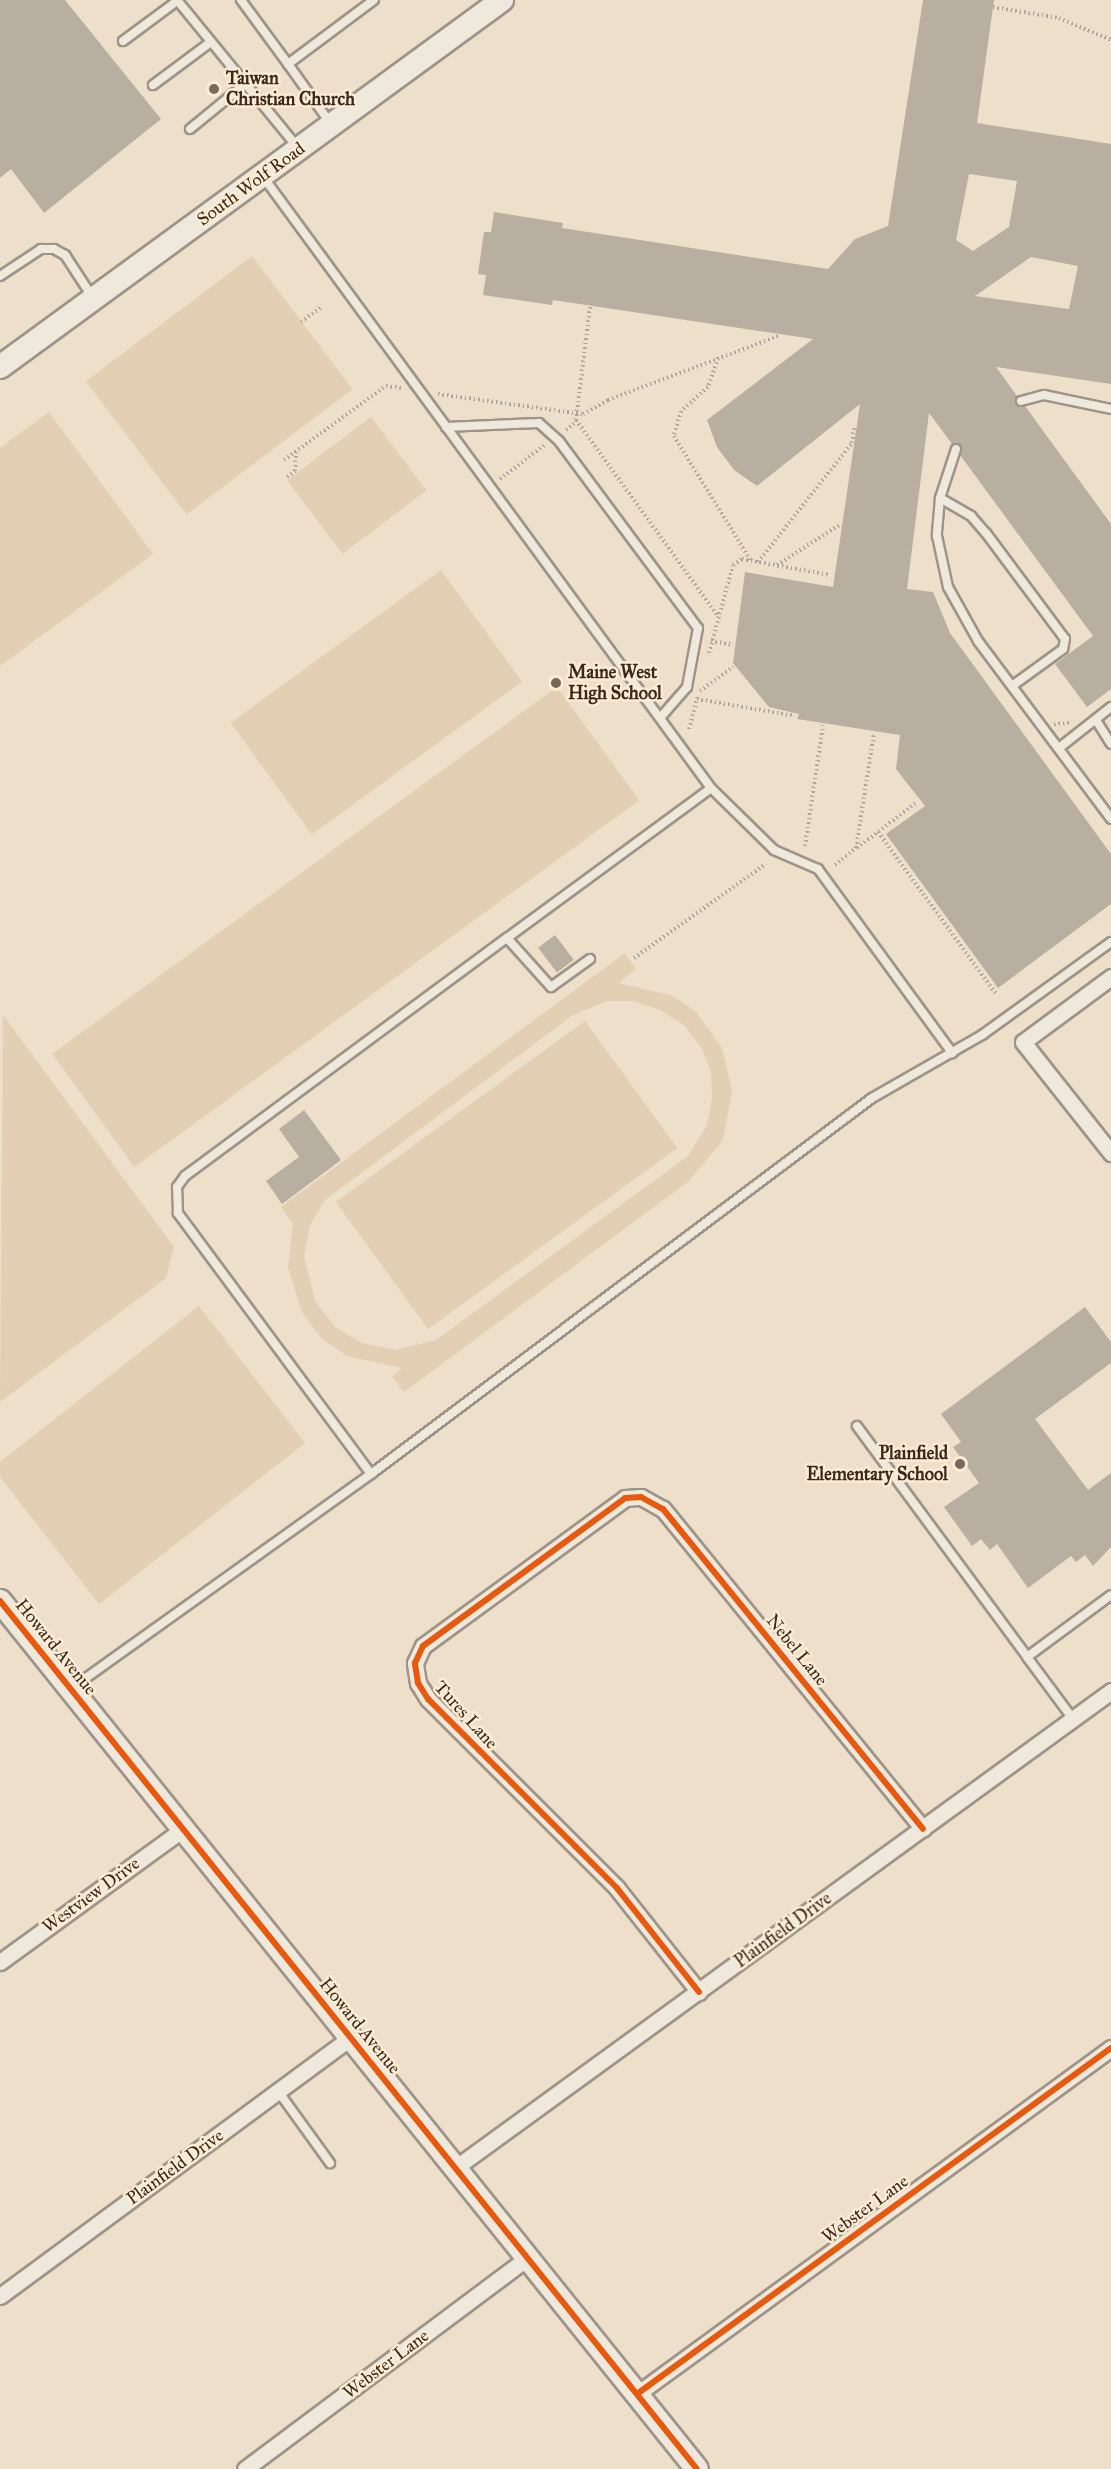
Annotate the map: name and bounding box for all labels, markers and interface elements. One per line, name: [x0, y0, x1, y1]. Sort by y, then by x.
place label: Taiwan Christian Church: [226, 68, 355, 110]
marker: Taiwan Christian Church: [207, 82, 221, 96]
street label: South Wolf Road: [193, 138, 309, 230]
place label: Maine West High School: [568, 662, 662, 704]
marker: Maine West High School: [549, 676, 563, 690]
place label: Plainfield Elementary School: [806, 1443, 948, 1486]
marker: Plainfield Elementary School: [953, 1457, 967, 1471]
street label: Howard Avenue: [11, 1595, 101, 1699]
street label: Nebel Lane: [762, 1610, 832, 1690]
street label: Tures Lane: [430, 1676, 502, 1754]
street label: Westview Drive: [38, 1852, 144, 1938]
street label: Plainfield Drive: [730, 1888, 836, 1972]
street label: Howard Avenue: [315, 1974, 405, 2078]
street label: Plainfield Drive: [122, 2125, 228, 2209]
street label: Webster Lane: [817, 2170, 913, 2248]
street label: Webster Lane: [339, 2325, 433, 2403]

